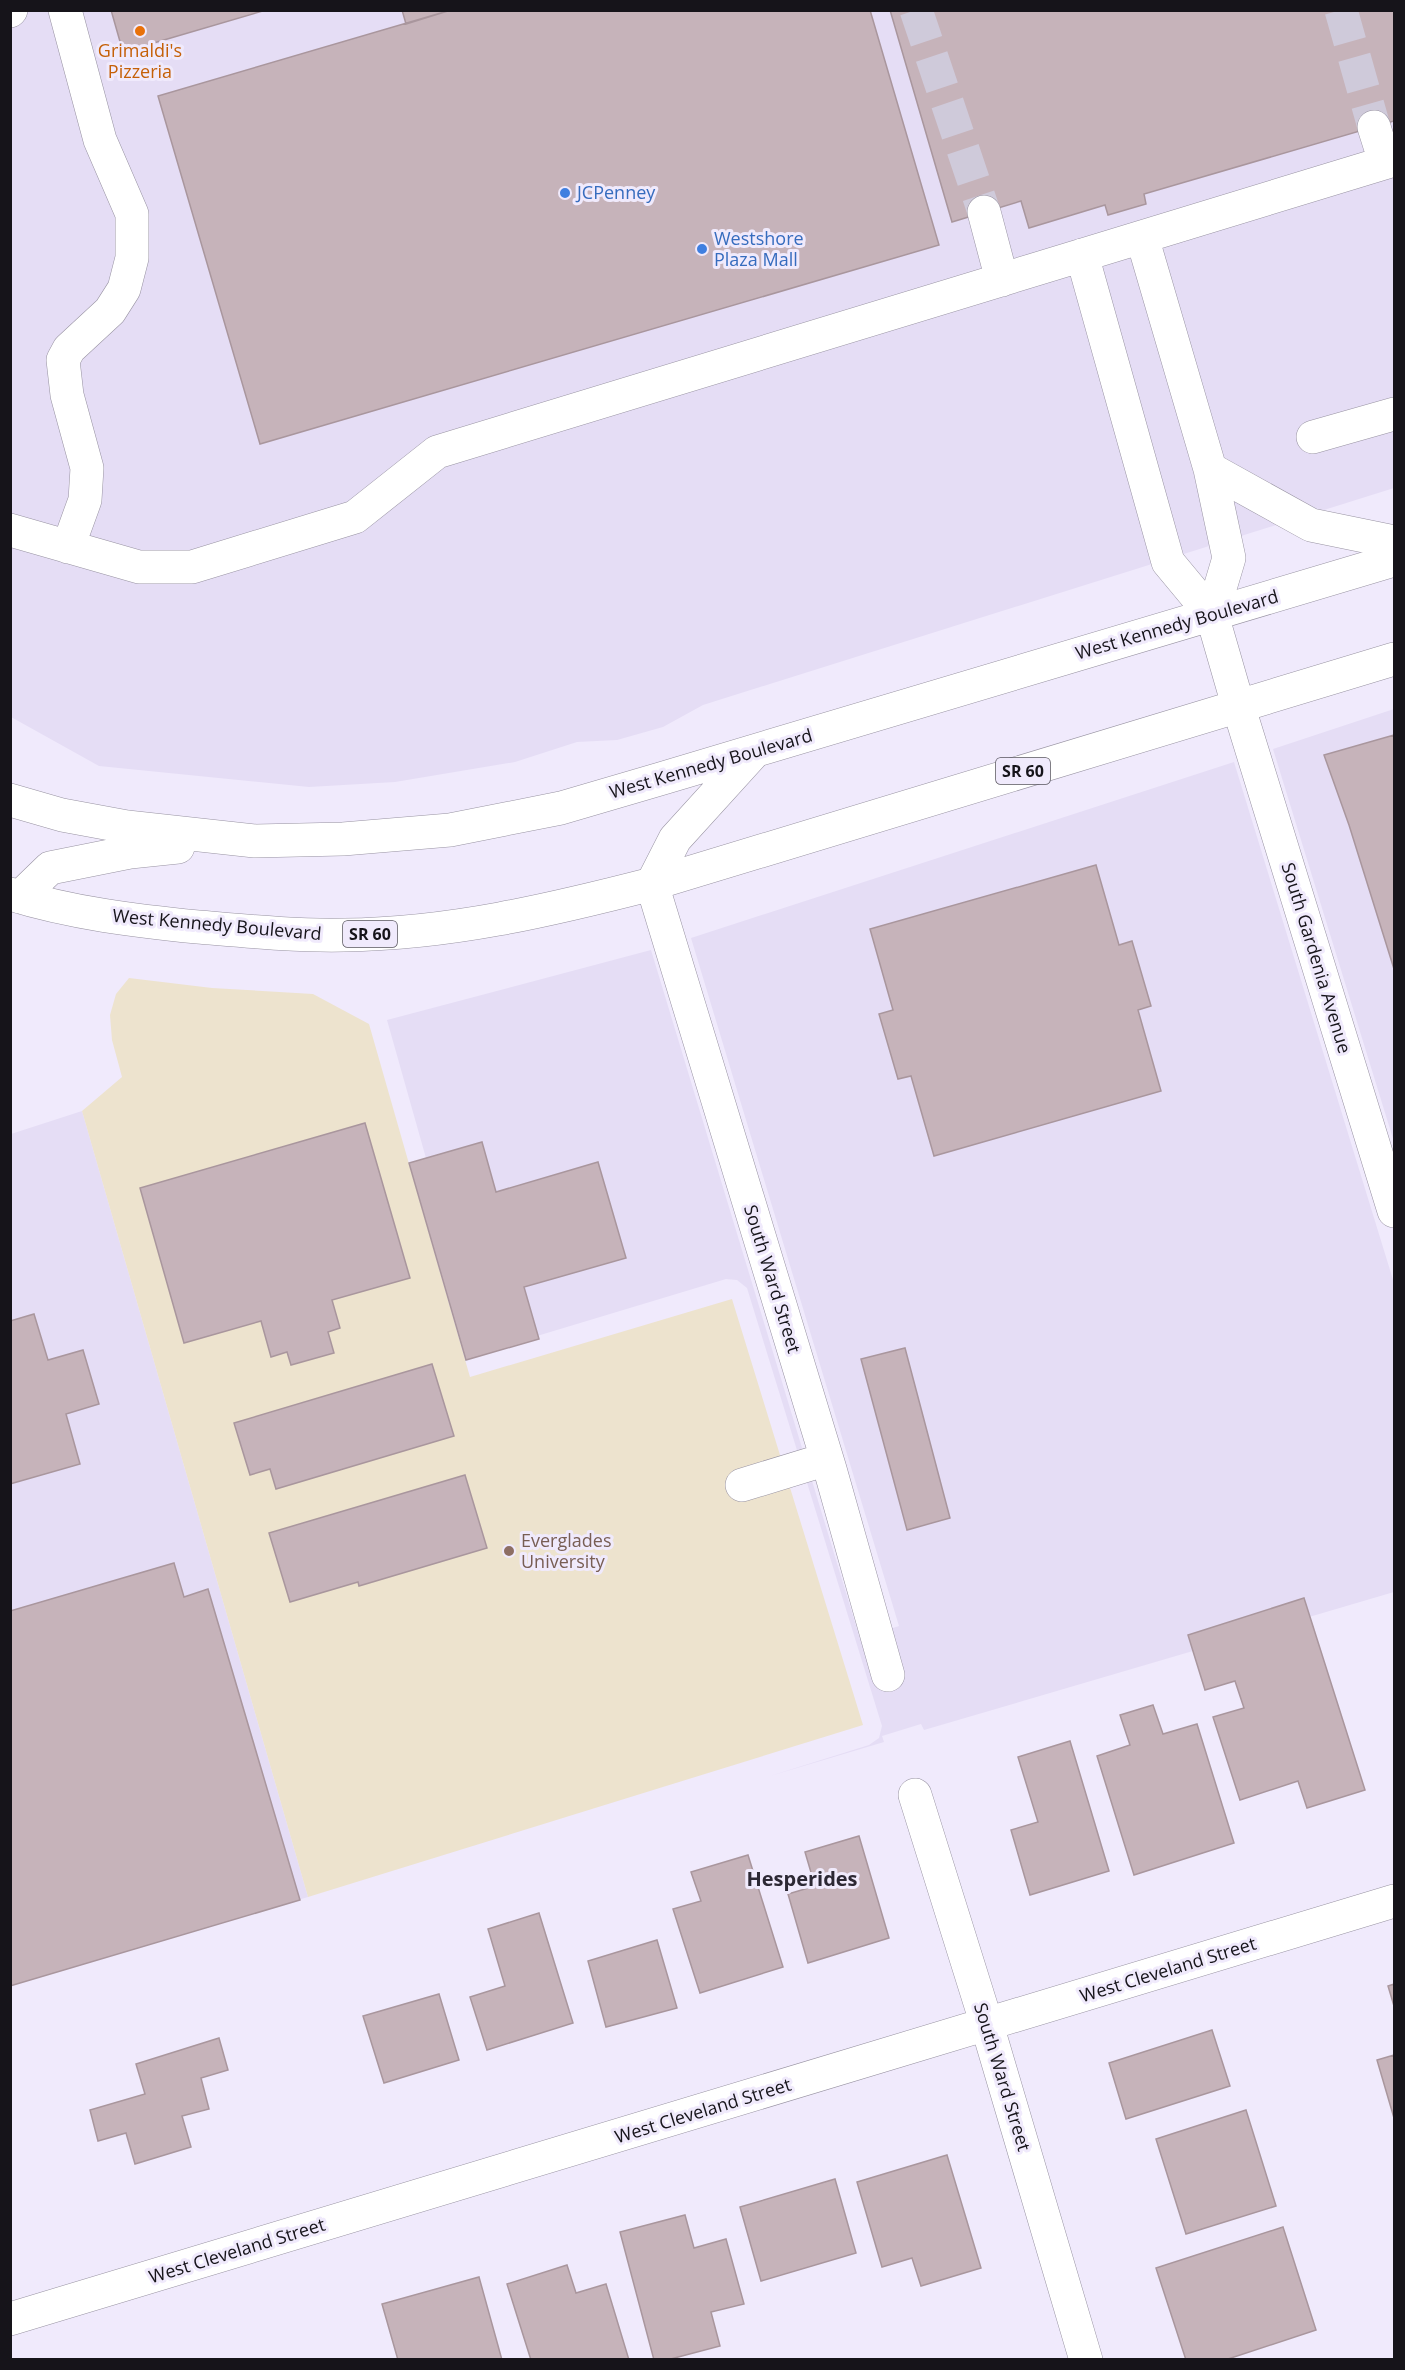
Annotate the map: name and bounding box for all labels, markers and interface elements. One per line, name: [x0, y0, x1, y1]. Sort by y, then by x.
marker: Grimaldi's Pizzeria: [133, 24, 147, 38]
place label: Grimaldi's Pizzeria: [98, 38, 182, 83]
place label: JCPenney: [575, 180, 656, 204]
marker: JCPenney: [558, 186, 572, 200]
place label: Westshore Plaza Mall: [714, 226, 804, 271]
marker: Westshore Plaza Mall: [695, 242, 709, 256]
street label: West Kennedy Boulevard: [1073, 584, 1281, 665]
street label: West Kennedy Boulevard: [607, 723, 815, 804]
road number: SR 60: [996, 758, 1050, 784]
street label: South Gardenia Avenue: [1276, 859, 1357, 1056]
street label: West Kennedy Boulevard: [111, 903, 323, 945]
road number: SR 60: [343, 921, 397, 947]
street label: South Ward Street: [739, 1202, 807, 1356]
place label: Everglades University: [521, 1528, 611, 1573]
marker: Everglades University: [502, 1544, 516, 1558]
district label: Hesperides: [746, 1865, 858, 1892]
street label: West Cleveland Street: [1077, 1931, 1259, 2007]
street label: South Ward Street: [969, 2000, 1037, 2154]
street label: West Cleveland Street: [612, 2072, 794, 2148]
street label: West Cleveland Street: [146, 2212, 328, 2288]

